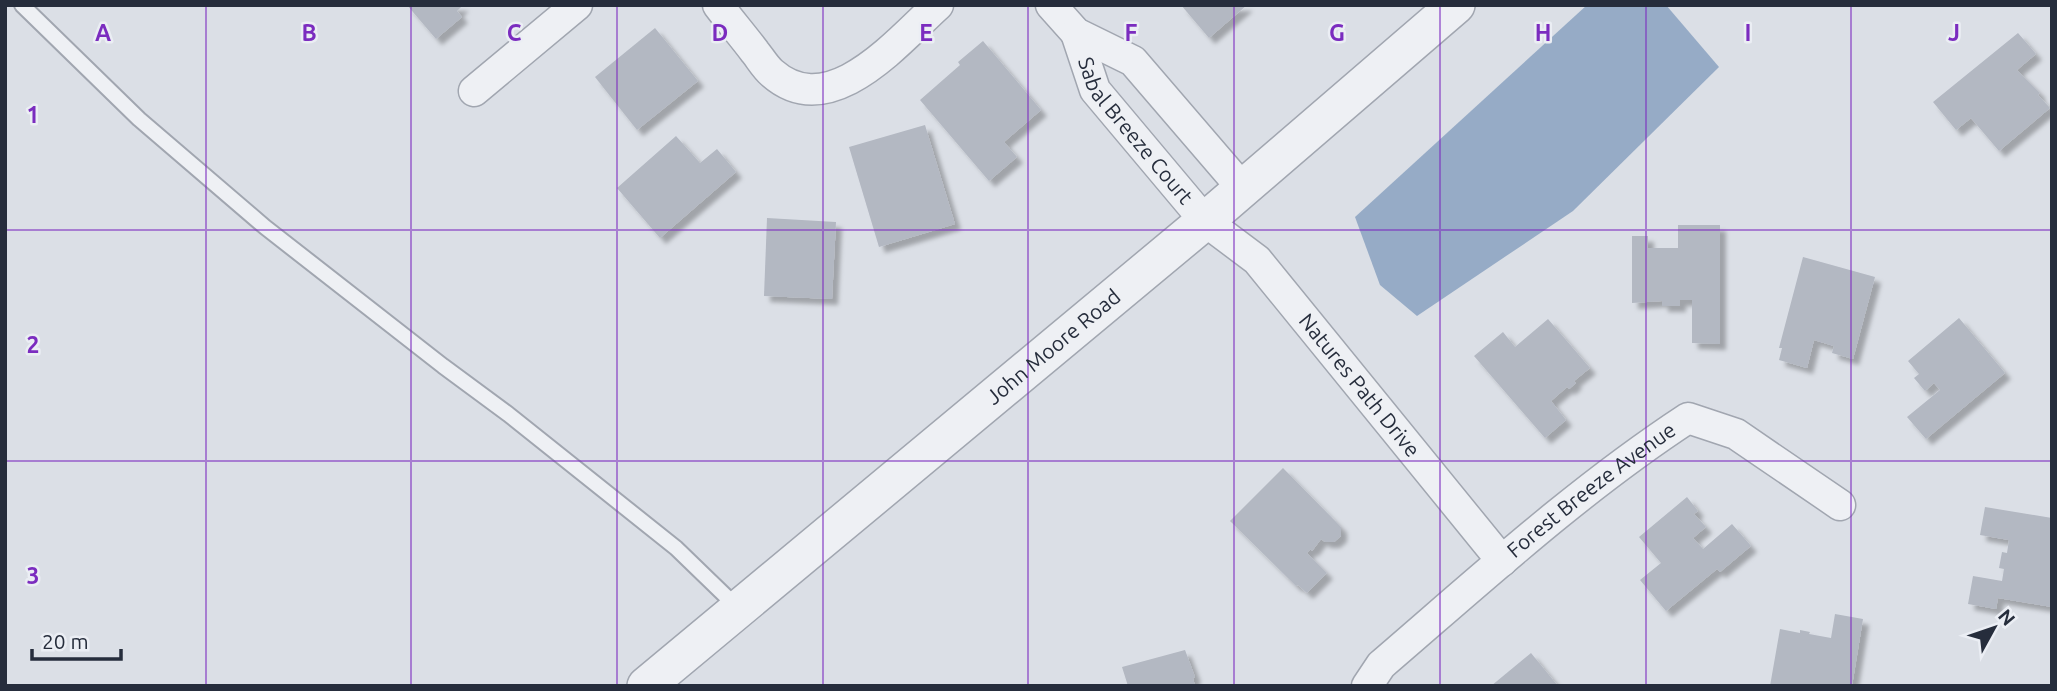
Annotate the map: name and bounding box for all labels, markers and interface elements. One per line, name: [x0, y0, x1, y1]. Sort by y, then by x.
text: A: [95, 20, 111, 45]
text: B: [301, 20, 317, 45]
text: C: [507, 20, 522, 45]
text: D: [712, 20, 728, 45]
text: E: [919, 20, 933, 45]
text: F: [1125, 20, 1138, 45]
text: G: [1329, 20, 1345, 45]
text: H: [1535, 20, 1551, 45]
text: I: [1745, 20, 1751, 45]
text: J: [1948, 20, 1960, 45]
street label: Sabal Breeze Court: [1074, 54, 1198, 208]
text: 1: [27, 102, 39, 127]
street label: John Moore Road: [981, 284, 1125, 409]
street label: Natures Path Drive: [1295, 309, 1425, 461]
text: 2: [27, 332, 39, 357]
street label: Forest Breeze Avenue: [1502, 417, 1680, 562]
text: 3: [27, 563, 39, 588]
north arrow: [1959, 593, 2029, 663]
text: N: [1994, 605, 2020, 630]
scale bar: [32, 618, 121, 662]
text: 20 m: [42, 629, 89, 653]

